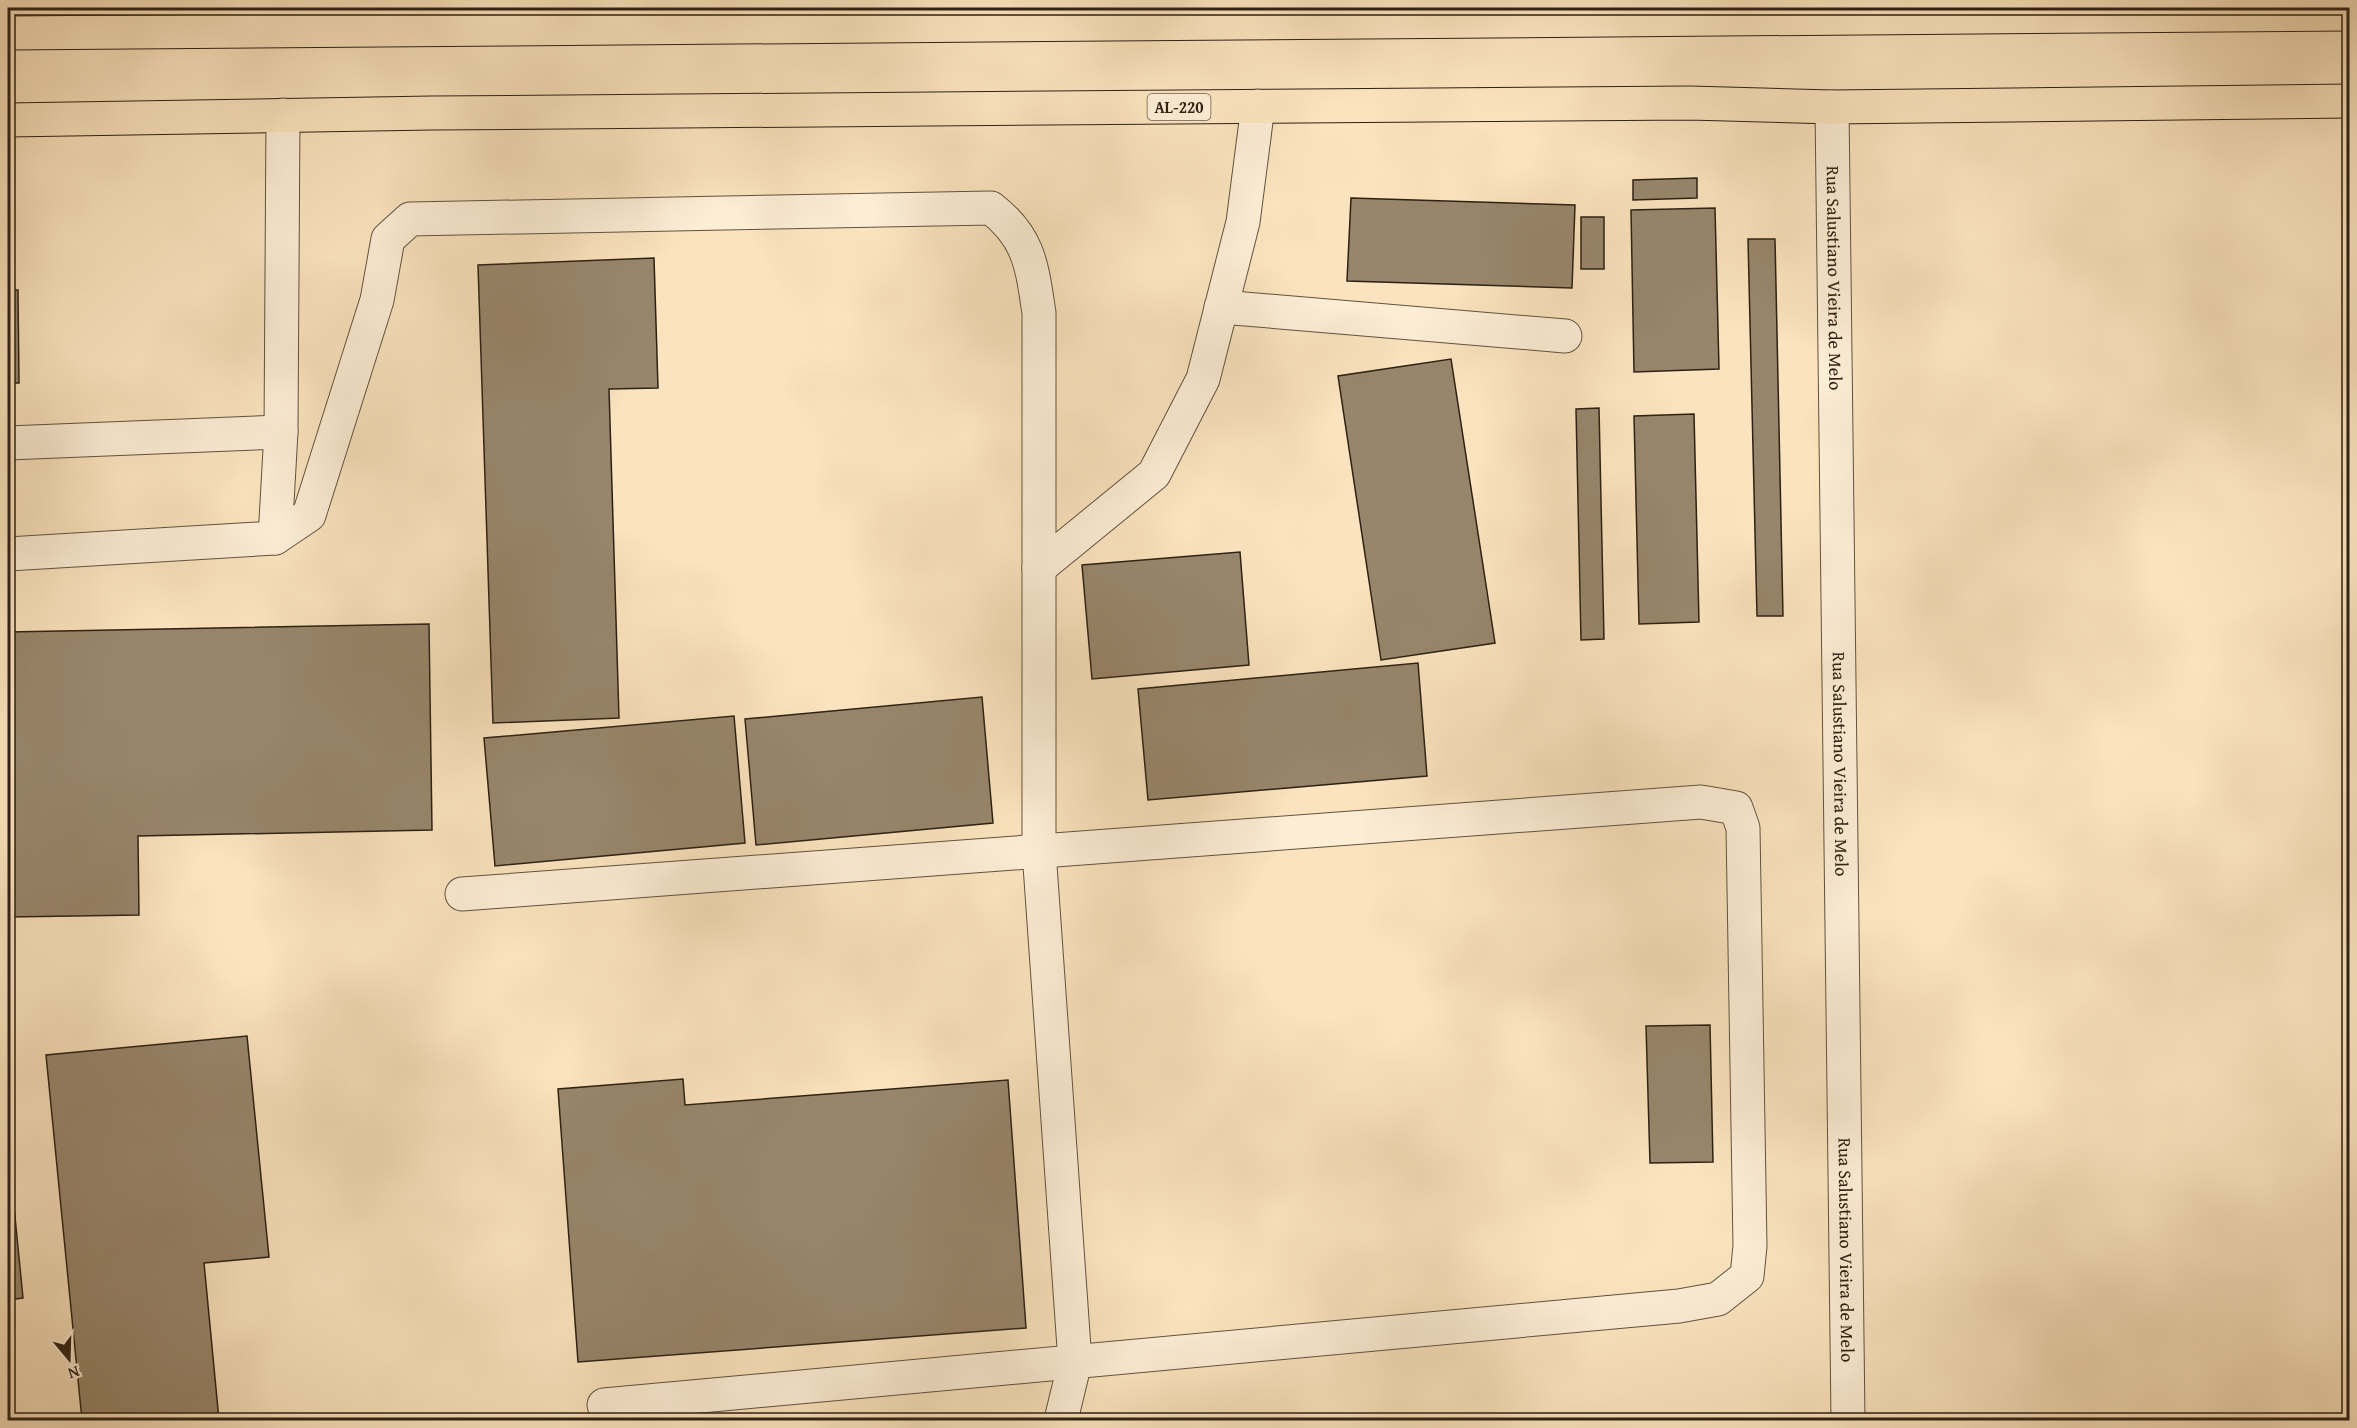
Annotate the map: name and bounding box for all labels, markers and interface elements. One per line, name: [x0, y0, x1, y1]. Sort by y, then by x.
road number: AL-220: [1148, 94, 1210, 120]
street label: Rua Salustiano Vieira de Melo: [1820, 165, 1849, 390]
street label: Rua Salustiano Vieira de Melo: [1826, 651, 1855, 876]
street label: Rua Salustiano Vieira de Melo: [1832, 1137, 1861, 1362]
north arrow: [39, 1329, 99, 1389]
text: N: [65, 1360, 83, 1386]

